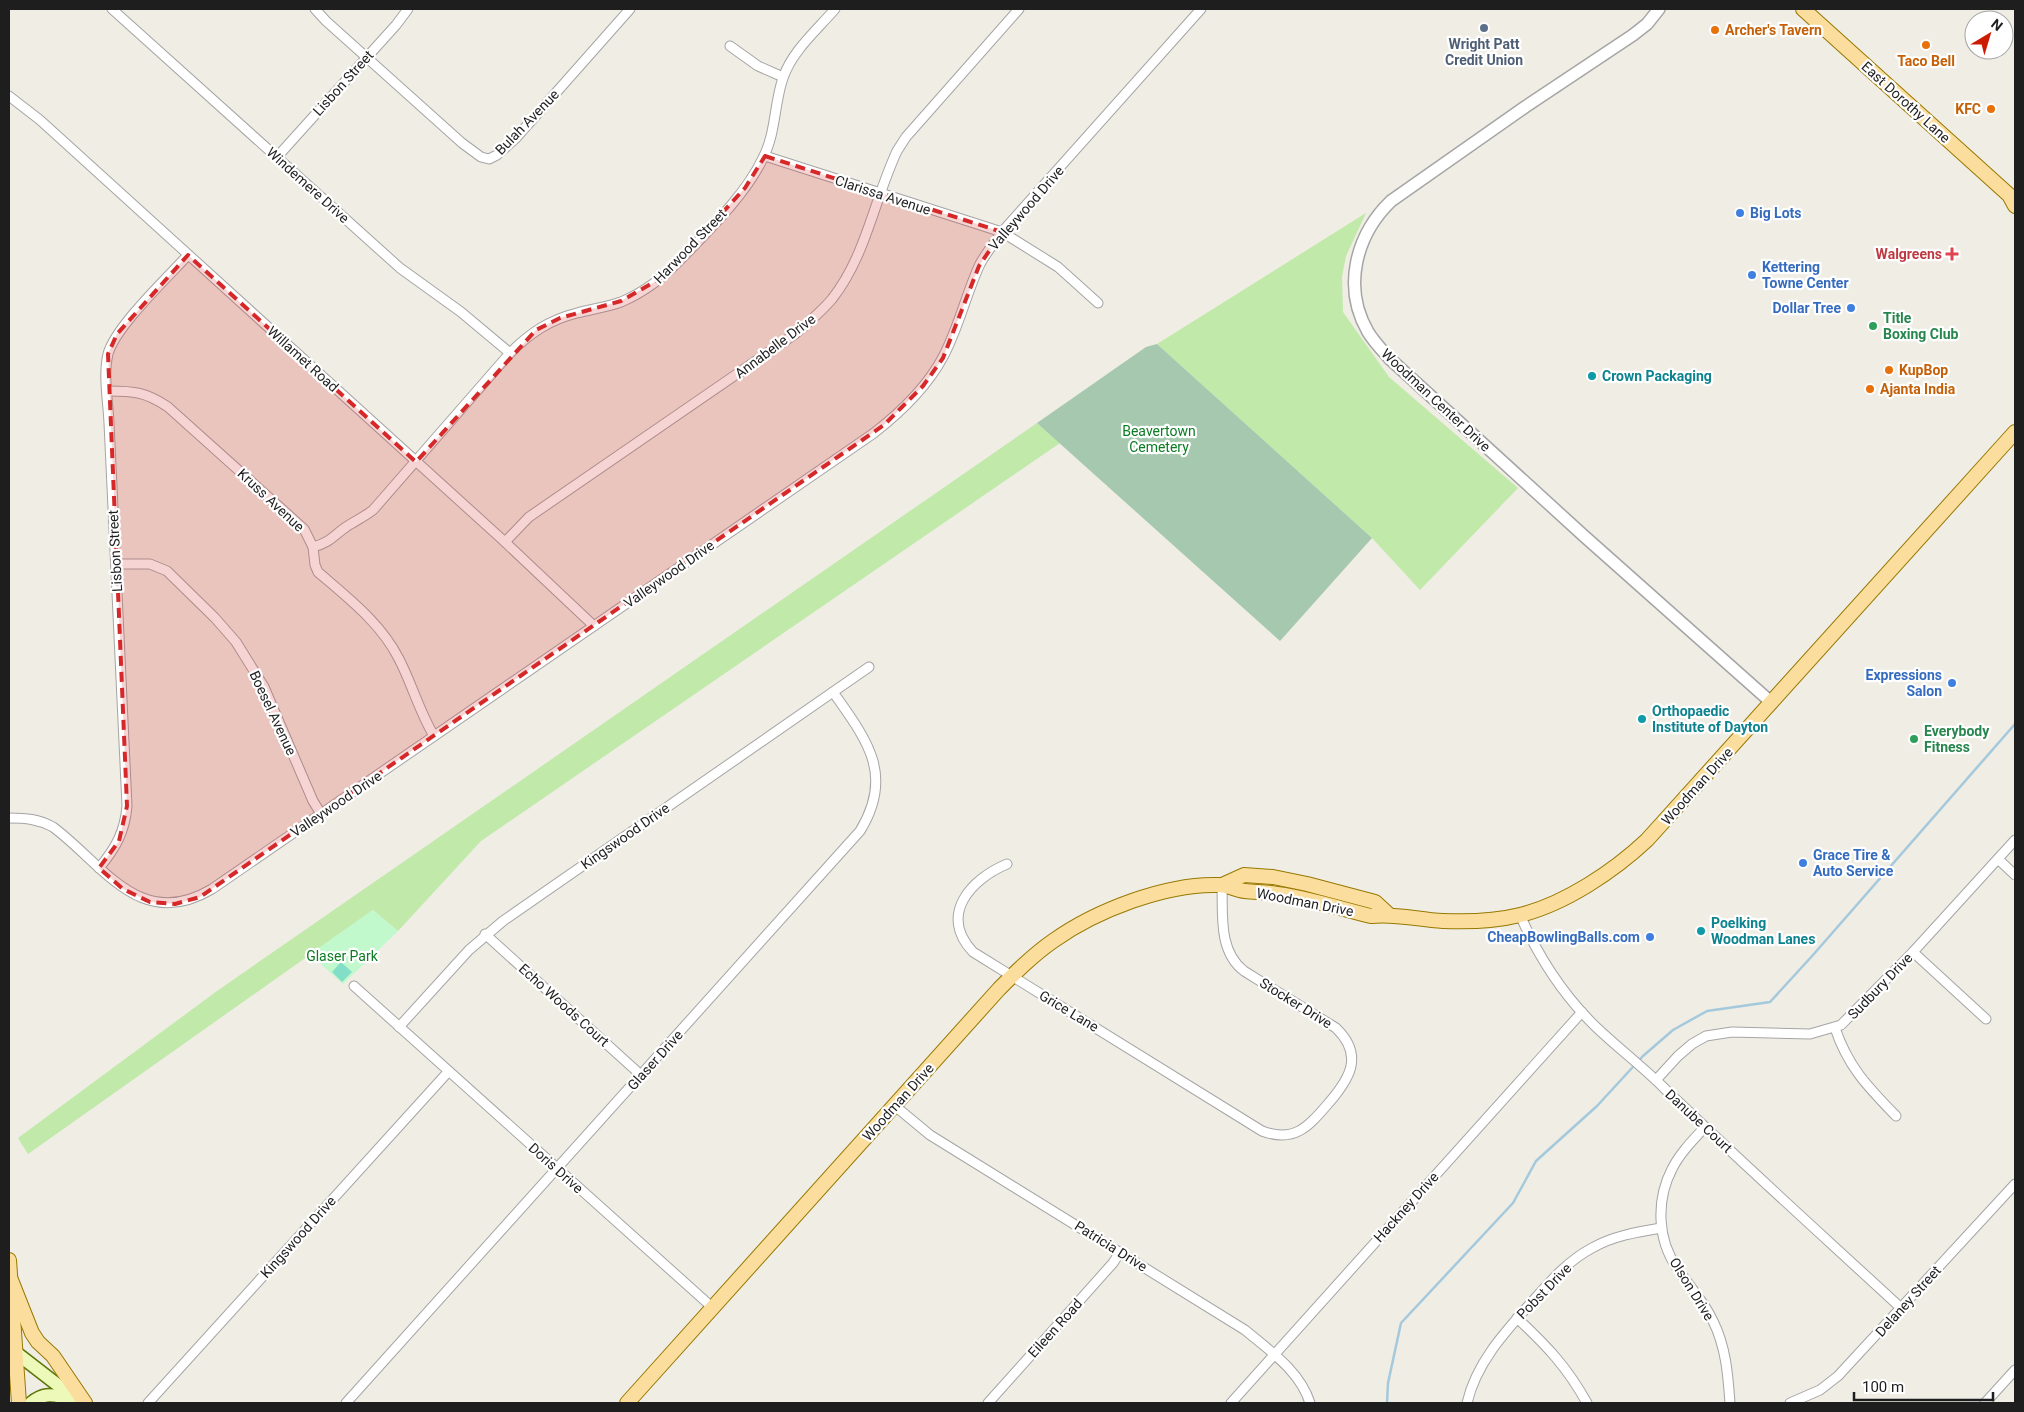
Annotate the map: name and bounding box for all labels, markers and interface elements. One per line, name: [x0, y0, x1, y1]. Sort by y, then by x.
north arrow: [1964, 10, 2014, 60]
text: N: [1988, 15, 2006, 34]
marker: Wright Patt Credit Union: [1478, 22, 1490, 34]
place label: Archer's Tavern: [1725, 22, 1822, 38]
marker: Archer's Tavern: [1709, 24, 1721, 36]
place label: Wright Patt Credit Union: [1445, 36, 1523, 68]
marker: Taco Bell: [1920, 39, 1932, 51]
street label: Lisbon Street: [310, 47, 377, 119]
place label: Taco Bell: [1897, 53, 1955, 69]
street label: East Dorothy Lane: [1859, 58, 1953, 146]
street label: Bulah Avenue: [492, 86, 562, 158]
place label: KFC: [1955, 101, 1981, 117]
marker: KFC: [1985, 103, 1997, 115]
street label: Windemere Drive: [263, 144, 353, 226]
street label: Valleywood Drive: [985, 163, 1067, 253]
street label: Clarissa Avenue: [833, 172, 933, 218]
street label: Harwood Street: [650, 205, 730, 287]
place label: Big Lots: [1750, 205, 1802, 221]
marker: Big Lots: [1734, 207, 1746, 219]
place label: Walgreens: [1876, 246, 1942, 262]
marker: Walgreens: [1946, 248, 1958, 260]
place label: Kettering Towne Center: [1762, 259, 1849, 291]
marker: Kettering Towne Center: [1746, 269, 1758, 281]
place label: Dollar Tree: [1773, 300, 1841, 316]
marker: Dollar Tree: [1845, 302, 1857, 314]
place label: Title Boxing Club: [1883, 310, 1959, 342]
street label: Annabelle Drive: [732, 311, 818, 381]
marker: Title Boxing Club: [1867, 320, 1879, 332]
street label: Willamet Road: [264, 323, 342, 395]
street label: Woodman Center Drive: [1378, 345, 1494, 455]
place label: KupBop: [1899, 362, 1948, 378]
marker: KupBop: [1883, 364, 1895, 376]
place label: Crown Packaging: [1602, 368, 1712, 384]
marker: Crown Packaging: [1586, 370, 1598, 382]
place label: Ajanta India: [1880, 381, 1956, 397]
marker: Ajanta India: [1864, 383, 1876, 395]
park label: Beavertown Cemetery: [1122, 423, 1196, 455]
street label: Kruss Avenue: [234, 465, 308, 535]
street label: Lisbon Street: [105, 509, 125, 592]
street label: Valleywood Drive: [621, 537, 717, 611]
place label: Expressions Salon: [1866, 667, 1942, 699]
street label: Boesel Avenue: [246, 668, 300, 758]
marker: Expressions Salon: [1946, 677, 1958, 689]
place label: Orthopaedic Institute of Dayton: [1652, 703, 1768, 735]
marker: Orthopaedic Institute of Dayton: [1636, 713, 1648, 725]
place label: Everybody Fitness: [1924, 723, 1990, 755]
marker: Everybody Fitness: [1908, 733, 1920, 745]
street label: Woodman Drive: [1658, 744, 1736, 828]
street label: Valleywood Drive: [287, 768, 385, 840]
street label: Kingswood Drive: [578, 800, 672, 872]
place label: Grace Tire & Auto Service: [1813, 847, 1894, 879]
marker: Grace Tire & Auto Service: [1797, 857, 1809, 869]
street label: Woodman Drive: [1255, 885, 1355, 919]
place label: Poelking Woodman Lanes: [1711, 915, 1815, 947]
marker: Poelking Woodman Lanes: [1695, 925, 1707, 937]
place label: CheapBowlingBalls.com: [1487, 929, 1640, 945]
marker: CheapBowlingBalls.com: [1644, 931, 1656, 943]
park label: Glaser Park: [306, 948, 379, 964]
street label: Sudbury Drive: [1844, 950, 1916, 1022]
street label: Echo Woods Court: [516, 960, 613, 1050]
street label: Stocker Drive: [1257, 974, 1335, 1032]
street label: Grice Lane: [1036, 987, 1102, 1035]
street label: Glaser Drive: [624, 1027, 686, 1093]
street label: Woodman Drive: [859, 1060, 937, 1144]
street label: Danube Court: [1662, 1086, 1736, 1156]
street label: Doris Drive: [526, 1139, 586, 1197]
street label: Hackney Drive: [1370, 1169, 1442, 1245]
street label: Kingswood Drive: [257, 1193, 339, 1281]
street label: Patricia Drive: [1072, 1217, 1150, 1275]
street label: Olson Drive: [1666, 1255, 1718, 1323]
street label: Pobst Drive: [1513, 1260, 1575, 1322]
street label: Delaney Street: [1872, 1262, 1944, 1340]
street label: Eileen Road: [1025, 1296, 1085, 1360]
scale bar: [1854, 1370, 1993, 1402]
text: 100 m: [1862, 1378, 1904, 1396]

